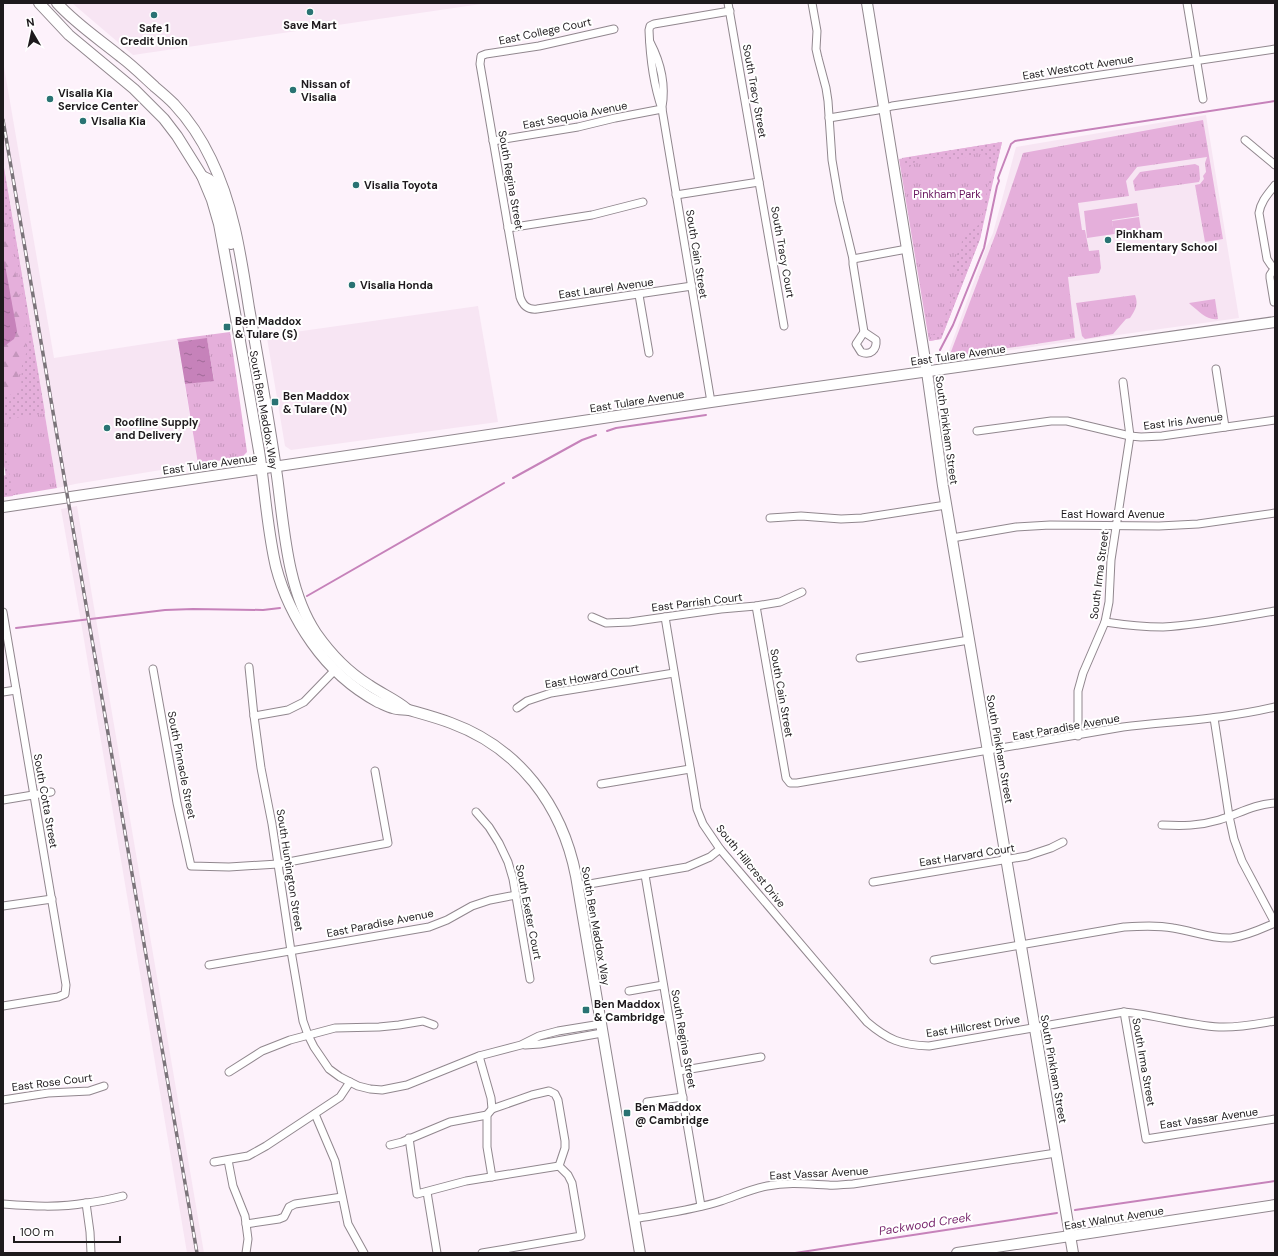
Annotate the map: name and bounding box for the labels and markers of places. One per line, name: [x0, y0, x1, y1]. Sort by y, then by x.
marker: Save Mart: [305, 7, 315, 17]
marker: Safe 1 Credit Union: [149, 10, 159, 20]
place label: Save Mart: [283, 18, 337, 32]
place label: Safe 1 Credit Union: [120, 21, 188, 48]
place label: Nissan of Visalia: [301, 77, 350, 104]
marker: Nissan of Visalia: [288, 85, 298, 95]
place label: Visalia Kia Service Center: [58, 86, 139, 113]
marker: Visalia Kia Service Center: [45, 94, 55, 104]
place label: Visalia Kia: [91, 114, 146, 128]
marker: Visalia Kia: [78, 116, 88, 126]
place label: Visalia Toyota: [364, 178, 438, 192]
marker: Visalia Toyota: [351, 180, 361, 190]
place label: Pinkham Elementary School: [1116, 227, 1217, 254]
marker: Pinkham Elementary School: [1103, 235, 1113, 245]
place label: Visalia Honda: [360, 278, 433, 292]
marker: Visalia Honda: [347, 280, 357, 290]
place label: Ben Maddox & Tulare (S): [235, 314, 302, 341]
marker: Ben Maddox & Tulare (S): [222, 322, 232, 332]
place label: Ben Maddox & Tulare (N): [283, 389, 350, 416]
marker: Ben Maddox & Tulare (N): [270, 397, 280, 407]
place label: Roofline Supply and Delivery: [115, 415, 199, 442]
marker: Roofline Supply and Delivery: [102, 423, 112, 433]
place label: Ben Maddox & Cambridge: [594, 997, 665, 1024]
marker: Ben Maddox & Cambridge: [581, 1005, 591, 1015]
place label: Ben Maddox @ Cambridge: [635, 1100, 709, 1127]
marker: Ben Maddox @ Cambridge: [622, 1108, 632, 1118]

